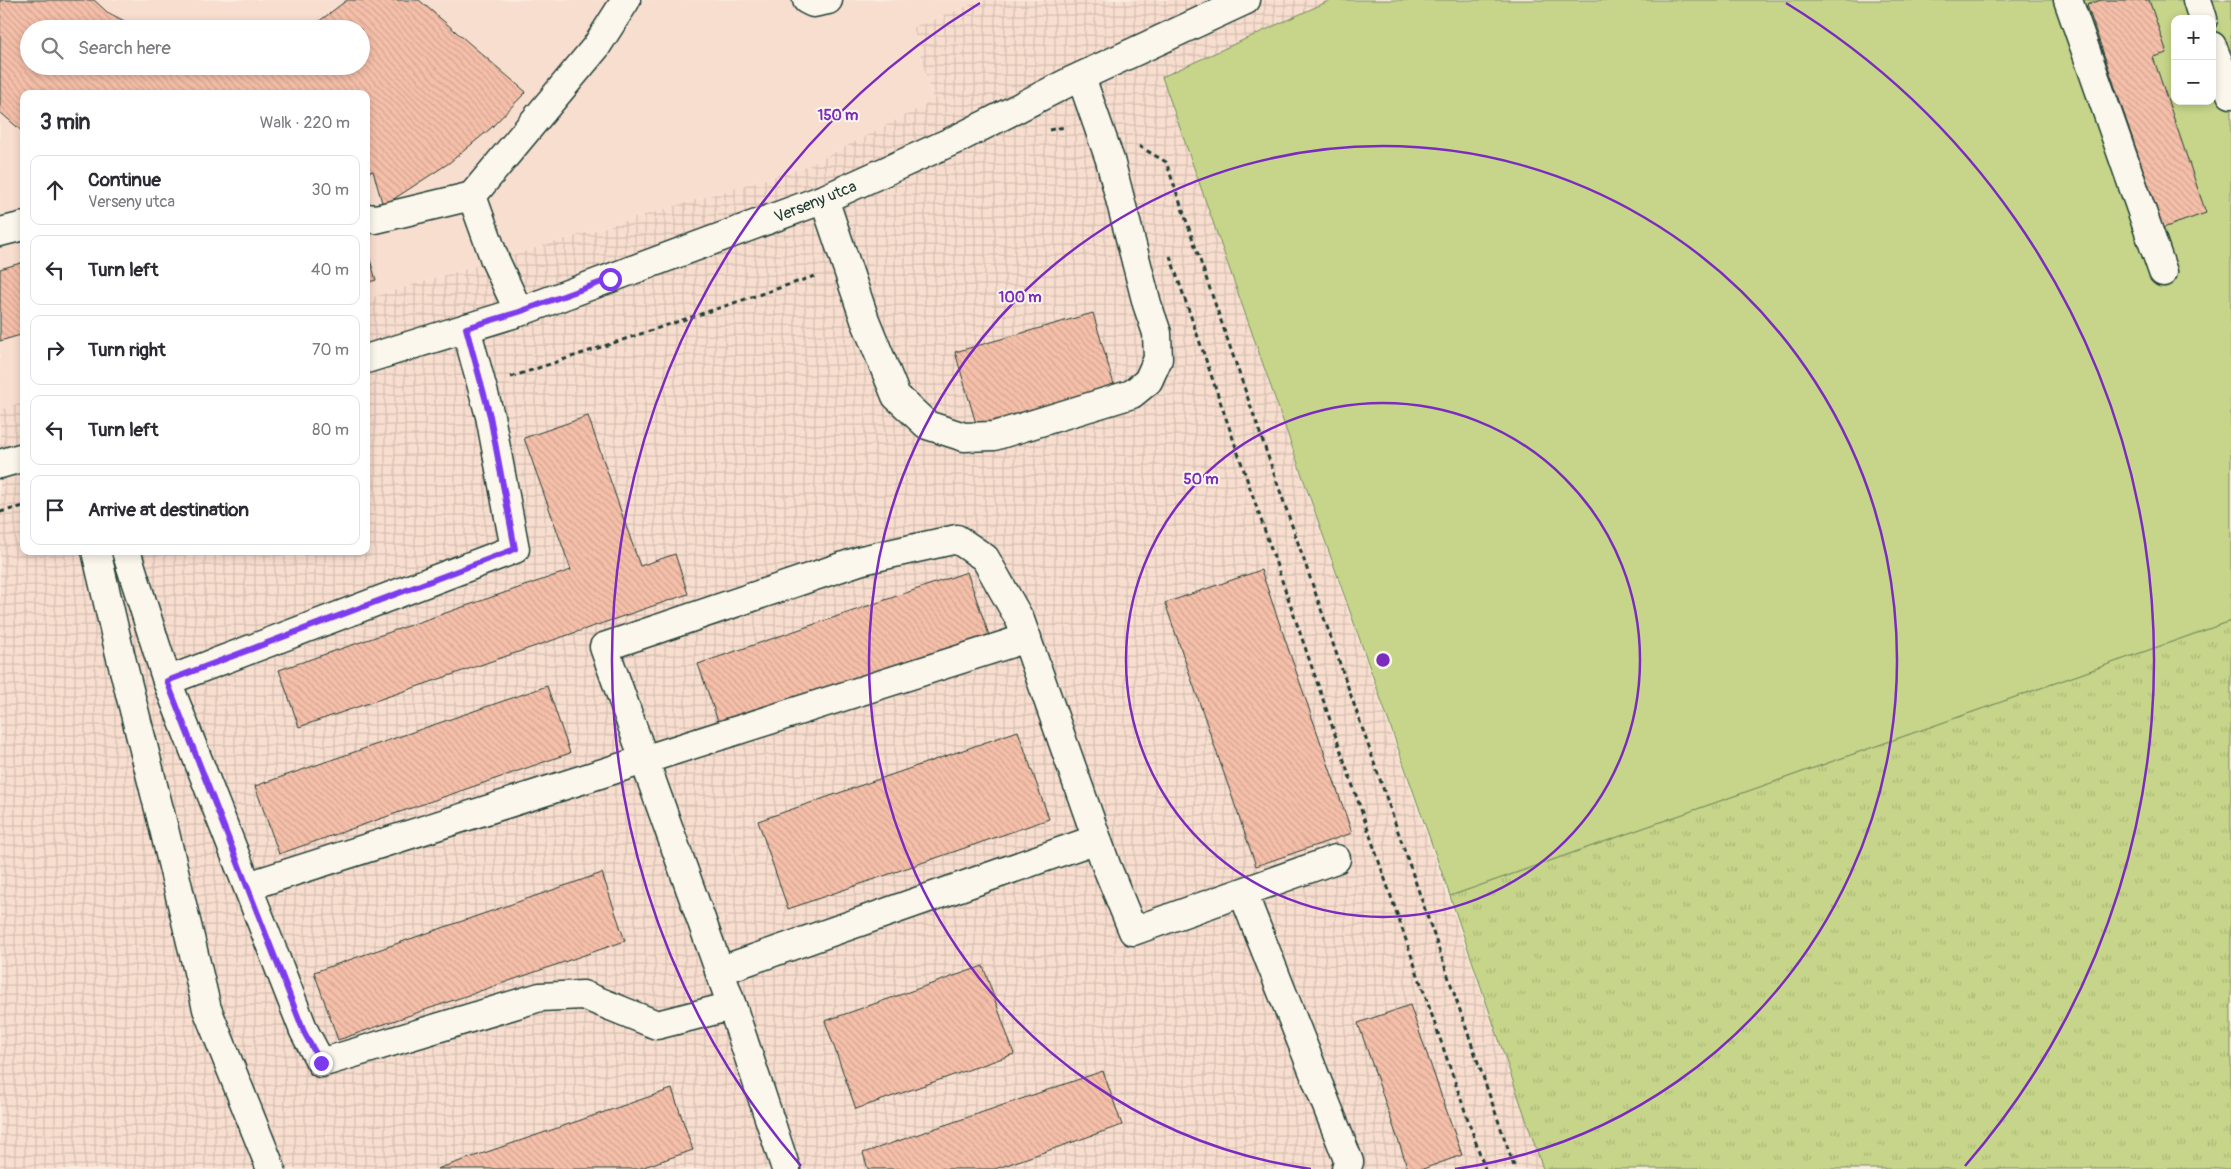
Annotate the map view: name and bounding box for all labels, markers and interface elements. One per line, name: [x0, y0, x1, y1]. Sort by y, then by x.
map controls: [2171, 15, 2216, 105]
button: +: [2171, 15, 2216, 60]
search box: [20, 20, 370, 75]
icon: search: [38, 34, 66, 62]
text: Search here: [78, 36, 171, 60]
button: −: [2171, 60, 2216, 105]
text: 150 m: [818, 106, 858, 125]
text: 3 min: [40, 109, 90, 136]
text: Walk · 220 m: [260, 113, 350, 133]
text: Continue: [88, 168, 161, 192]
icon: ahead: [41, 176, 69, 204]
street label: Verseny utca: [771, 176, 859, 227]
text: 30 m: [311, 180, 349, 200]
text: Verseny utca: [88, 192, 175, 212]
icon: left: [41, 256, 69, 284]
text: Turn left: [88, 258, 158, 282]
text: 40 m: [311, 260, 349, 280]
route start: [599, 268, 622, 291]
text: 100 m: [999, 288, 1041, 307]
icon: right: [41, 336, 69, 364]
text: Turn right: [88, 338, 166, 362]
text: 70 m: [312, 340, 349, 360]
icon: left: [41, 416, 69, 444]
text: Turn left: [88, 418, 158, 442]
text: 80 m: [312, 420, 349, 440]
text: 50 m: [1184, 470, 1218, 489]
icon: arrive: [41, 496, 69, 524]
text: Arrive at destination: [88, 498, 249, 522]
centre of rings: [1374, 651, 1392, 669]
route end: [310, 1052, 333, 1075]

